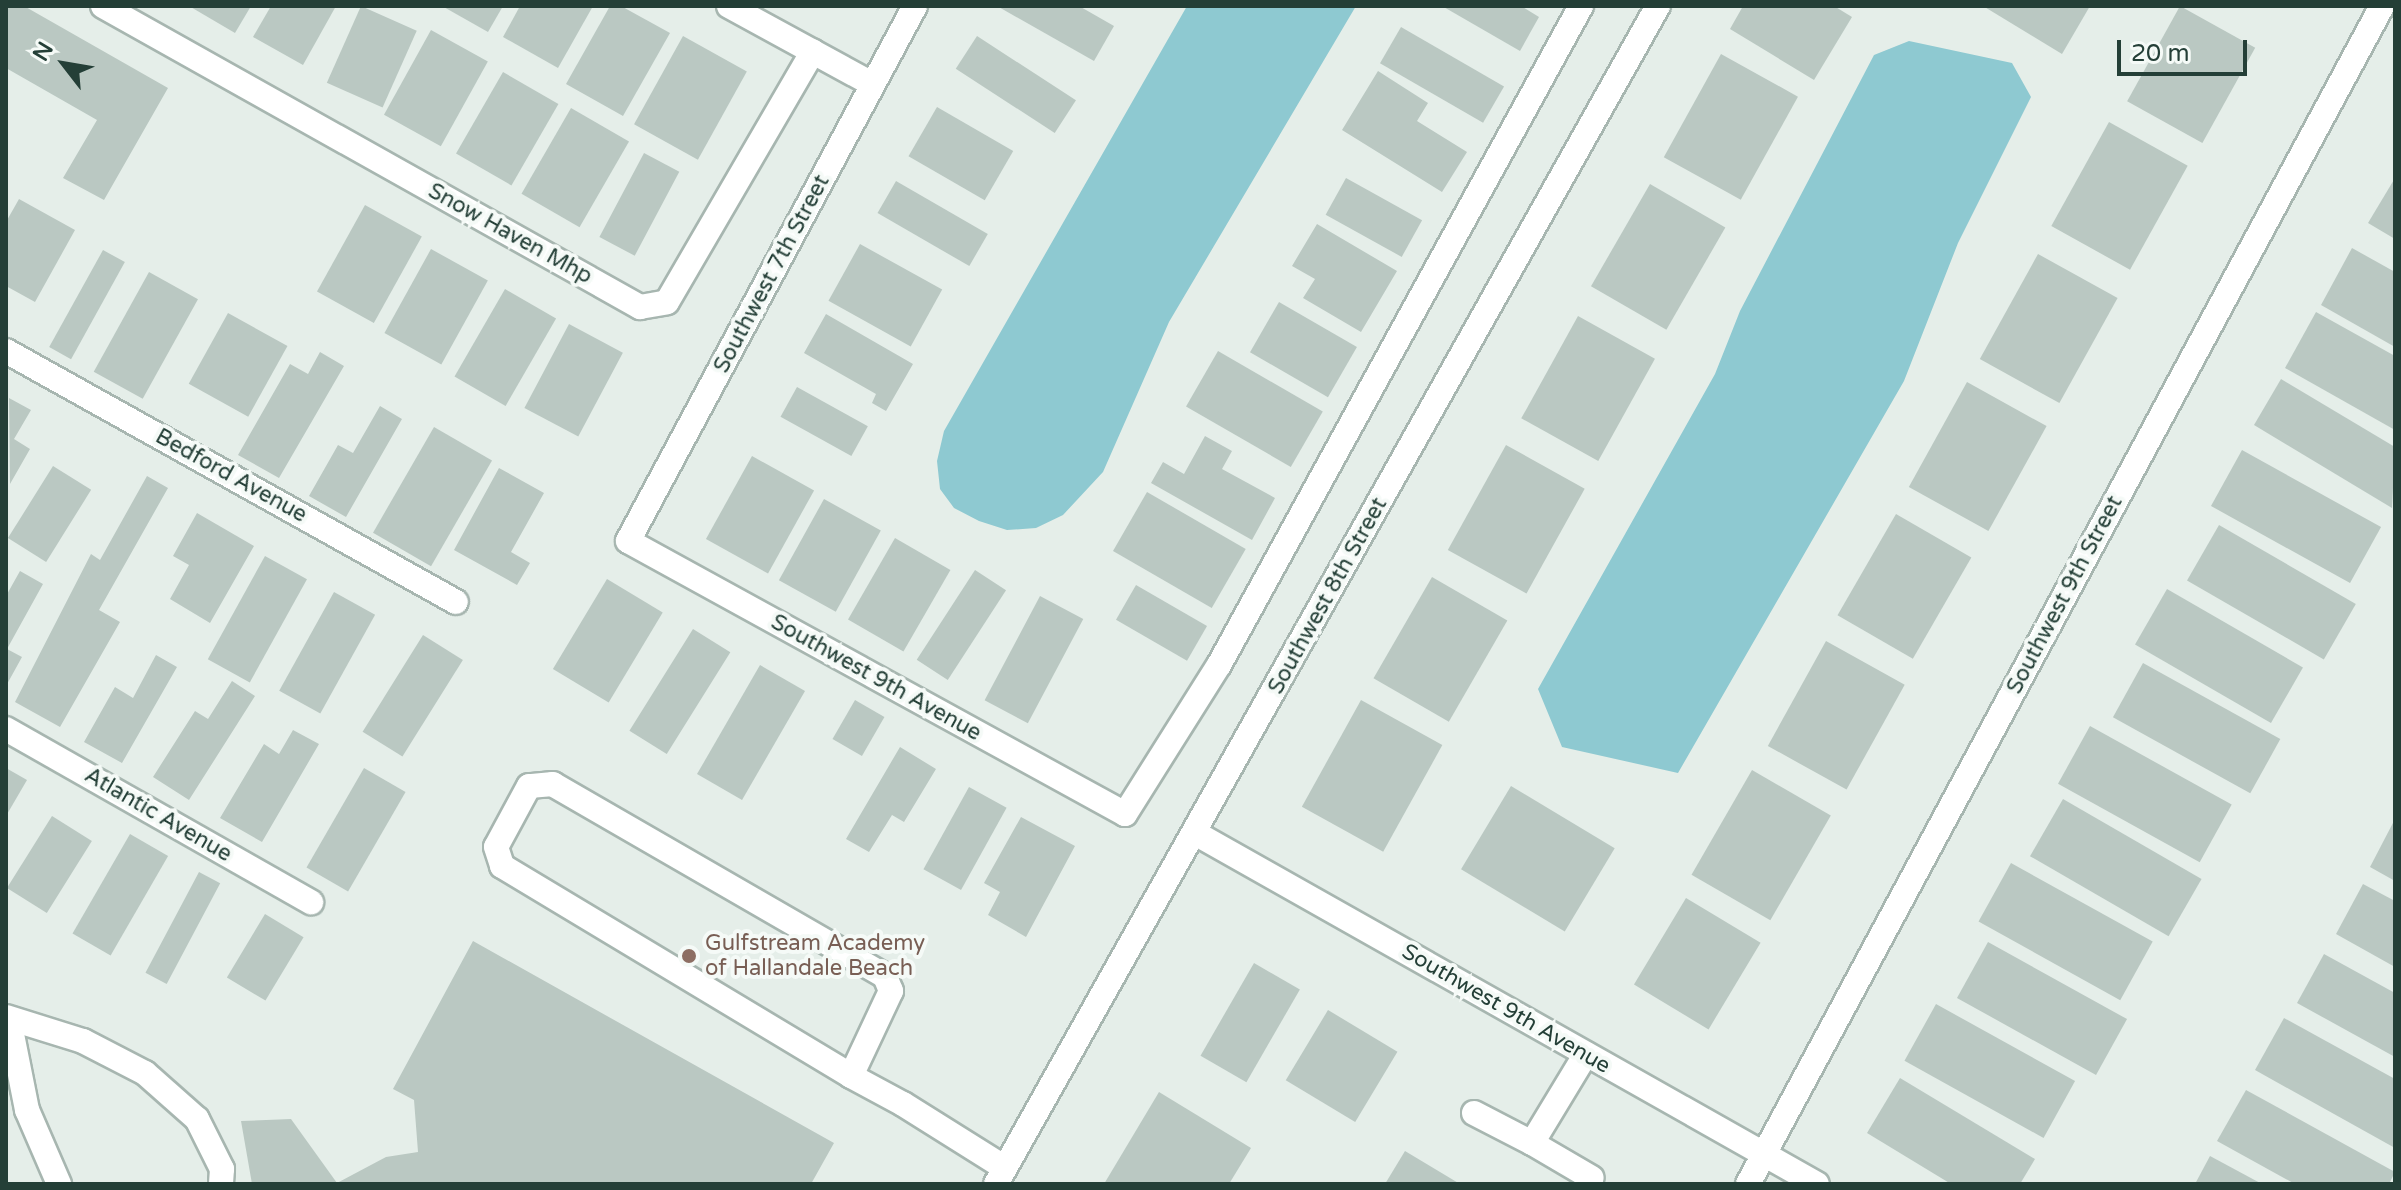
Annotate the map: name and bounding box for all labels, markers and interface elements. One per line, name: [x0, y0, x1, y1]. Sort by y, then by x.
north arrow: [24, 24, 104, 104]
scale bar: [2121, 24, 2251, 74]
text: N: [28, 37, 59, 66]
text: 20 m: [2131, 39, 2189, 68]
street label: Southwest 7th Street: [709, 170, 835, 378]
street label: Snow Haven Mhp: [423, 178, 597, 290]
street label: Bedford Avenue: [151, 423, 311, 529]
street label: Southwest 9th Street: [2002, 491, 2128, 699]
street label: Southwest 8th Street: [1263, 493, 1393, 699]
street label: Southwest 9th Avenue: [766, 609, 986, 747]
street label: Atlantic Avenue: [80, 762, 236, 868]
place label: Gulfstream Academy of Hallandale Beach: [705, 930, 925, 982]
street label: Southwest 9th Avenue: [1397, 938, 1615, 1080]
marker: Gulfstream Academy of Hallandale Beach: [680, 947, 698, 965]

